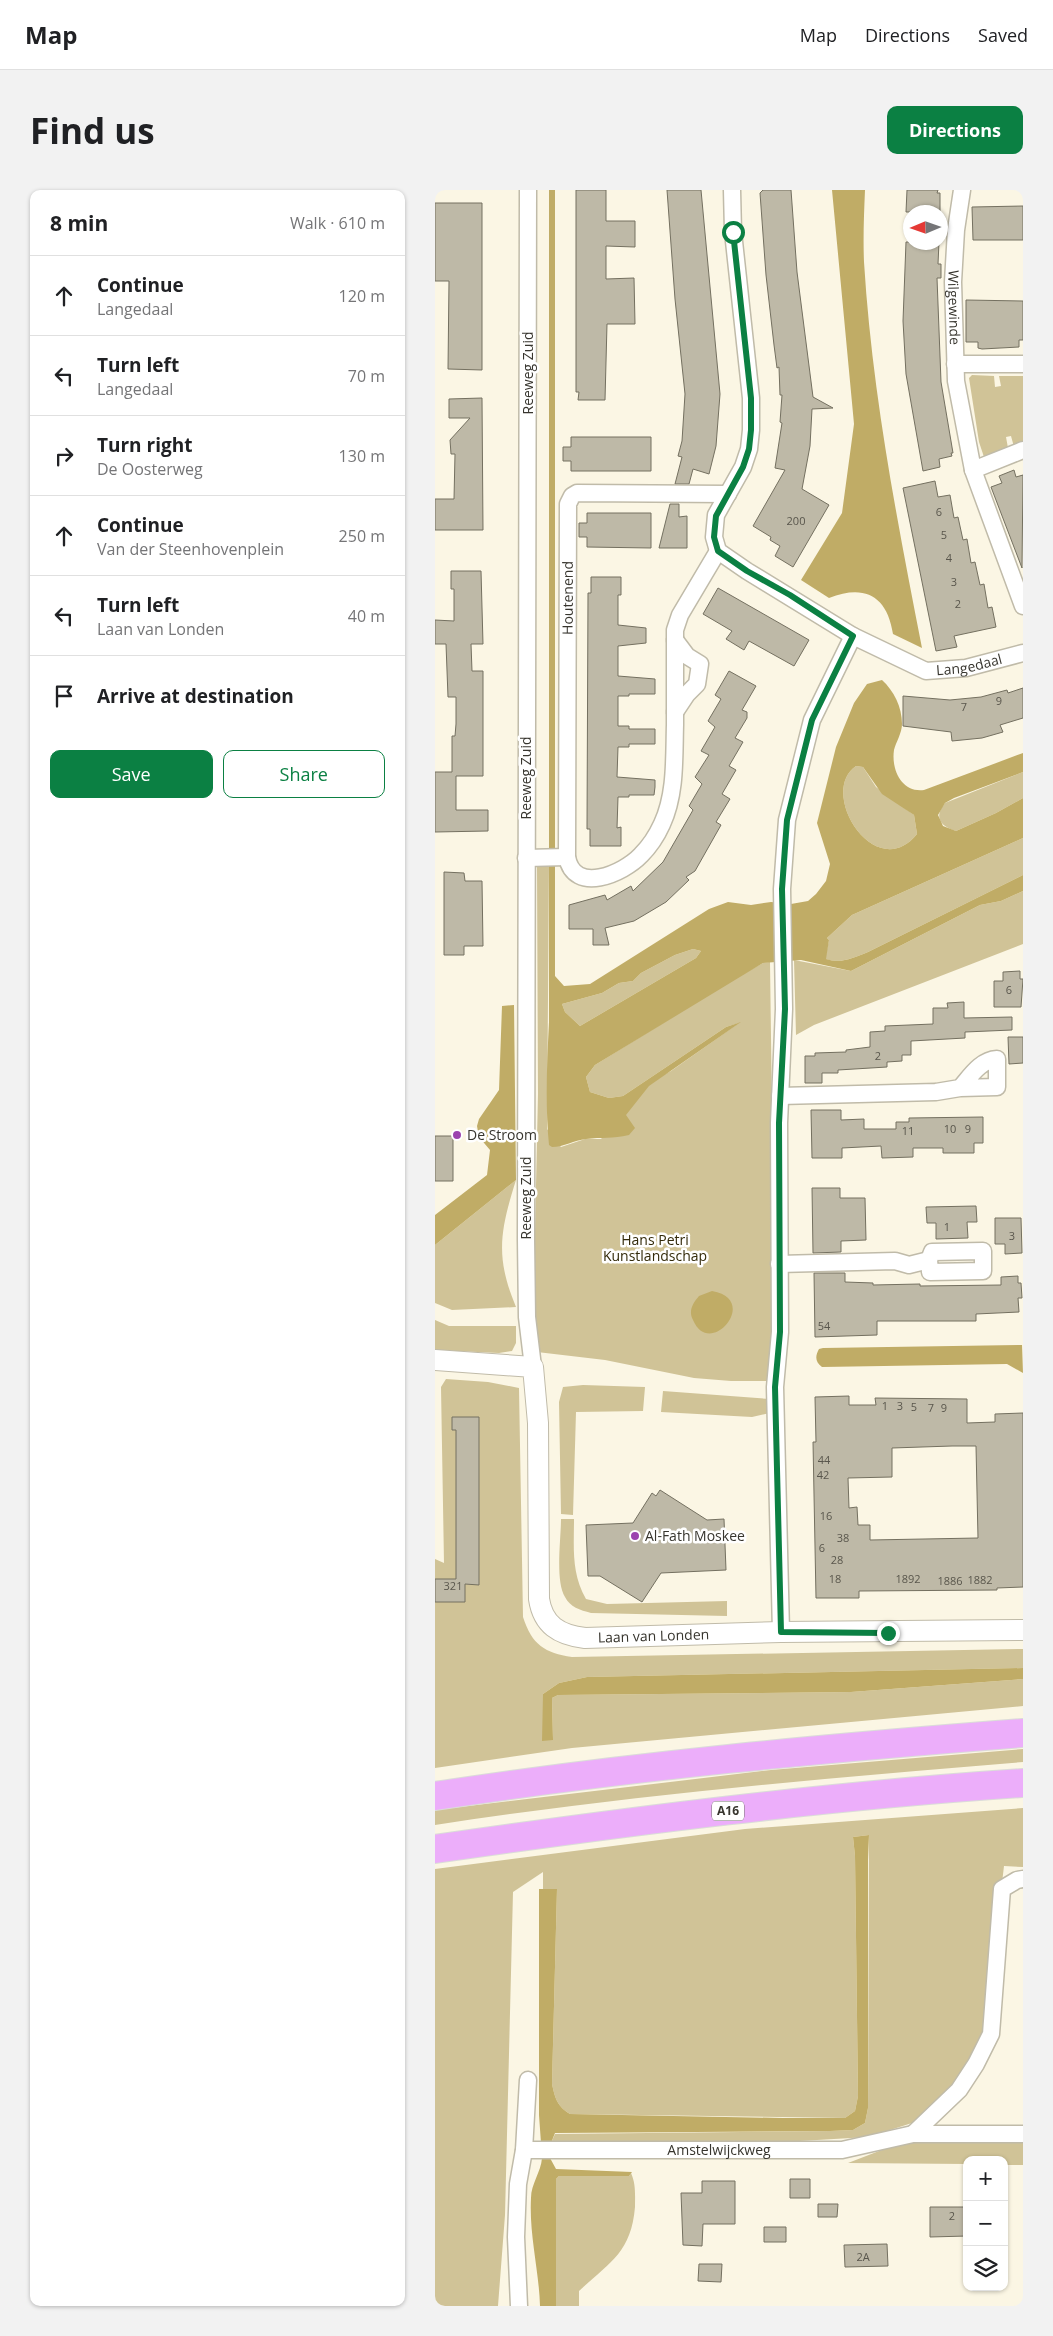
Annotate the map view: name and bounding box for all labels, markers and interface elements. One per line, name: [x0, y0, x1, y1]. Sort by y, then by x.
text: Map: [25, 18, 77, 51]
text: Map: [800, 23, 837, 47]
text: Directions: [865, 23, 950, 47]
text: Saved: [978, 23, 1028, 47]
button: Directions: [887, 106, 1023, 154]
text: Find us: [30, 107, 155, 154]
north arrow: [903, 205, 948, 250]
text: 8 min: [50, 209, 108, 237]
text: Walk · 610 m: [290, 212, 385, 234]
route start: [722, 221, 745, 244]
street label: Wilgewinde: [944, 269, 965, 345]
text: Continue: [97, 272, 184, 298]
icon: ahead: [50, 282, 78, 310]
text: 120 m: [339, 285, 385, 307]
text: Langedaal: [97, 298, 173, 320]
street label: Reeweg Zuid: [518, 331, 537, 415]
text: Turn left: [97, 352, 179, 378]
icon: left: [50, 362, 78, 390]
text: 70 m: [348, 365, 385, 387]
text: Langedaal: [97, 378, 173, 400]
text: Turn right: [97, 432, 192, 458]
icon: right: [50, 442, 78, 470]
text: 130 m: [339, 445, 385, 467]
text: De Oosterweg: [97, 458, 203, 480]
house number: 6: [936, 504, 942, 519]
text: Continue: [97, 512, 184, 538]
house number: 200: [787, 513, 805, 528]
icon: ahead: [50, 522, 78, 550]
text: 250 m: [339, 525, 385, 547]
house number: 5: [941, 527, 947, 542]
text: Van der Steenhovenplein: [97, 538, 284, 560]
house number: 4: [946, 550, 953, 565]
street label: Houtenend: [558, 561, 577, 635]
house number: 3: [951, 574, 957, 589]
text: Turn left: [97, 592, 179, 618]
house number: 2: [955, 596, 961, 611]
icon: left: [50, 602, 78, 630]
text: 40 m: [348, 605, 385, 627]
text: Laan van Londen: [97, 618, 224, 640]
street label: Langedaal: [935, 649, 1004, 679]
icon: arrive: [50, 682, 78, 710]
text: Arrive at destination: [97, 683, 294, 709]
house number: 9: [996, 693, 1002, 708]
house number: 7: [961, 699, 967, 714]
street label: Reeweg Zuid: [516, 736, 535, 820]
button: Save: [50, 750, 213, 798]
button: Share: [223, 750, 385, 798]
house number: 6: [1006, 982, 1012, 997]
house number: 2: [875, 1048, 881, 1063]
house number: 10: [944, 1121, 956, 1136]
house number: 9: [965, 1121, 971, 1136]
house number: 11: [902, 1123, 914, 1138]
place label: De Stroom: [467, 1125, 537, 1144]
marker: De Stroom: [451, 1129, 463, 1141]
street label: Reeweg Zuid: [516, 1156, 535, 1240]
house number: 1: [944, 1219, 950, 1234]
house number: 3: [1009, 1228, 1015, 1243]
park label: Hans Petri Kunstlandschap: [603, 1230, 707, 1265]
house number: 54: [818, 1318, 831, 1333]
house number: 1: [882, 1398, 888, 1413]
house number: 3: [897, 1398, 903, 1413]
house number: 5: [911, 1399, 917, 1414]
house number: 7: [928, 1400, 934, 1415]
house number: 9: [941, 1400, 947, 1415]
house number: 44: [818, 1452, 831, 1467]
house number: 42: [817, 1467, 829, 1482]
house number: 16: [820, 1508, 832, 1523]
place label: Al-Fath Moskee: [645, 1526, 745, 1545]
marker: Al-Fath Moskee: [629, 1530, 641, 1542]
house number: 38: [837, 1530, 849, 1545]
house number: 6: [819, 1540, 825, 1555]
house number: 28: [831, 1552, 843, 1567]
house number: 18: [829, 1571, 841, 1586]
house number: 1892: [895, 1571, 921, 1586]
house number: 1882: [967, 1572, 993, 1587]
house number: 1886: [937, 1573, 963, 1588]
house number: 321: [444, 1578, 462, 1593]
route end: [877, 1622, 900, 1645]
street label: Laan van Londen: [597, 1624, 709, 1647]
road number: A16: [712, 1802, 744, 1820]
street label: Amstelwijckweg: [667, 2140, 771, 2159]
map controls: [963, 2156, 1008, 2291]
button: +: [963, 2156, 1008, 2201]
button: −: [963, 2201, 1008, 2246]
house number: 2: [949, 2208, 955, 2223]
button: layers: [963, 2246, 1008, 2291]
house number: 2A: [856, 2249, 870, 2264]

